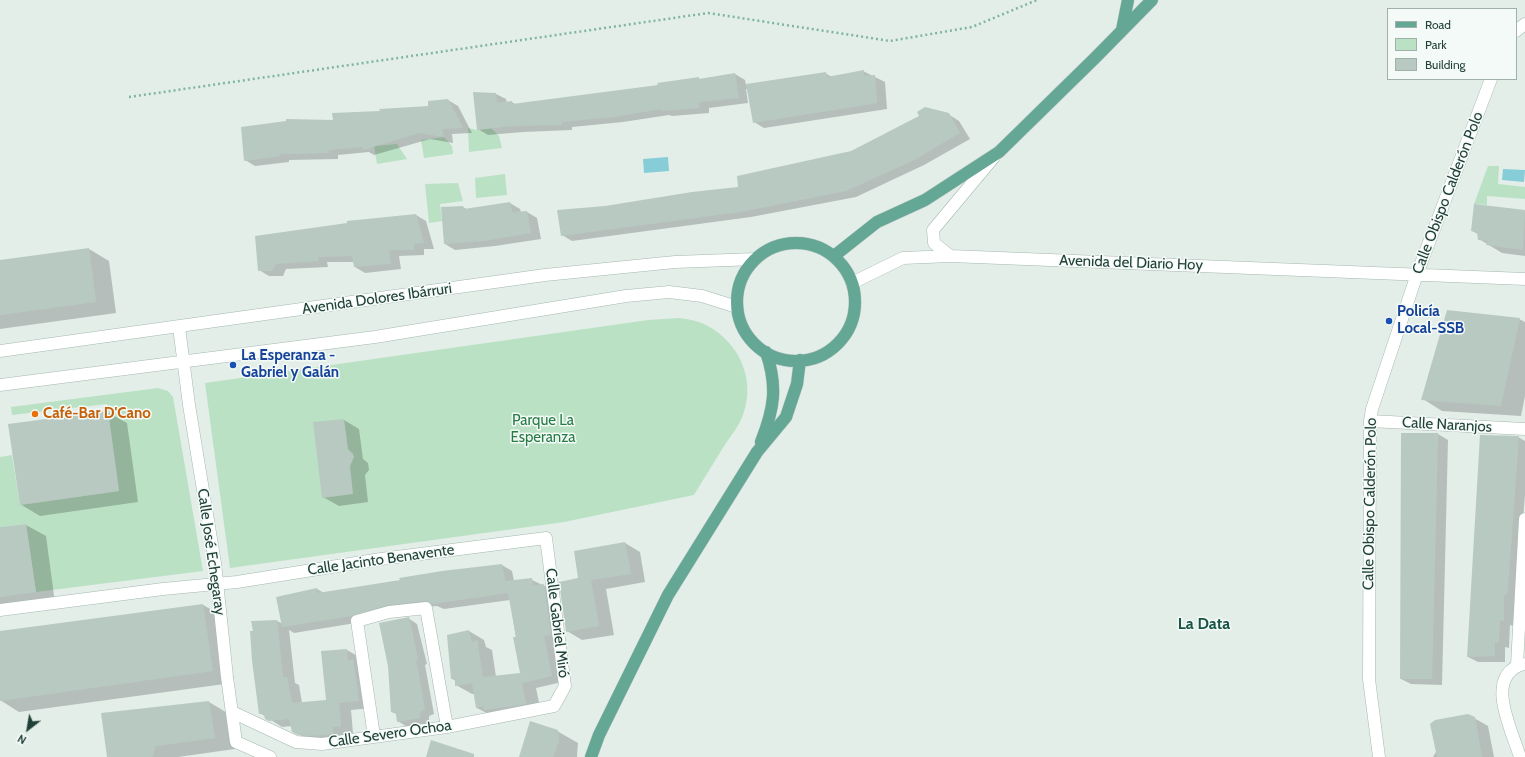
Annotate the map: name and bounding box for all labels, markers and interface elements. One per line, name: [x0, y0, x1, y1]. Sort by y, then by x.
legend: [1387, 8, 1517, 80]
text: Road: [1425, 17, 1451, 32]
text: Park: [1425, 37, 1447, 52]
text: Building: [1425, 57, 1466, 72]
street label: Calle Obispo Calderón Polo: [1409, 109, 1487, 277]
street label: Avenida del Diario Hoy: [1059, 251, 1203, 275]
street label: Avenida Dolores Ibárruri: [301, 280, 453, 318]
place label: Policía Local-SSB: [1397, 303, 1464, 338]
marker: Policía Local-SSB: [1384, 316, 1394, 326]
place label: La Esperanza - Gabriel y Galán: [241, 347, 339, 382]
marker: La Esperanza - Gabriel y Galán: [228, 360, 238, 370]
place label: Café-Bar D'Cano: [43, 405, 151, 423]
marker: Café-Bar D'Cano: [30, 409, 40, 419]
park label: Parque La Esperanza: [511, 412, 575, 447]
street label: Calle Naranjos: [1402, 414, 1492, 436]
street label: Calle Obispo Calderón Polo: [1359, 418, 1381, 590]
street label: Calle José Echegaray: [193, 487, 229, 617]
street label: Calle Jacinto Benavente: [306, 541, 456, 579]
street label: Calle Gabriel Miró: [541, 567, 573, 679]
district label: La Data: [1178, 614, 1230, 634]
north arrow: [8, 709, 48, 749]
street label: Calle Severo Ochoa: [327, 716, 453, 752]
text: N: [15, 731, 29, 747]

